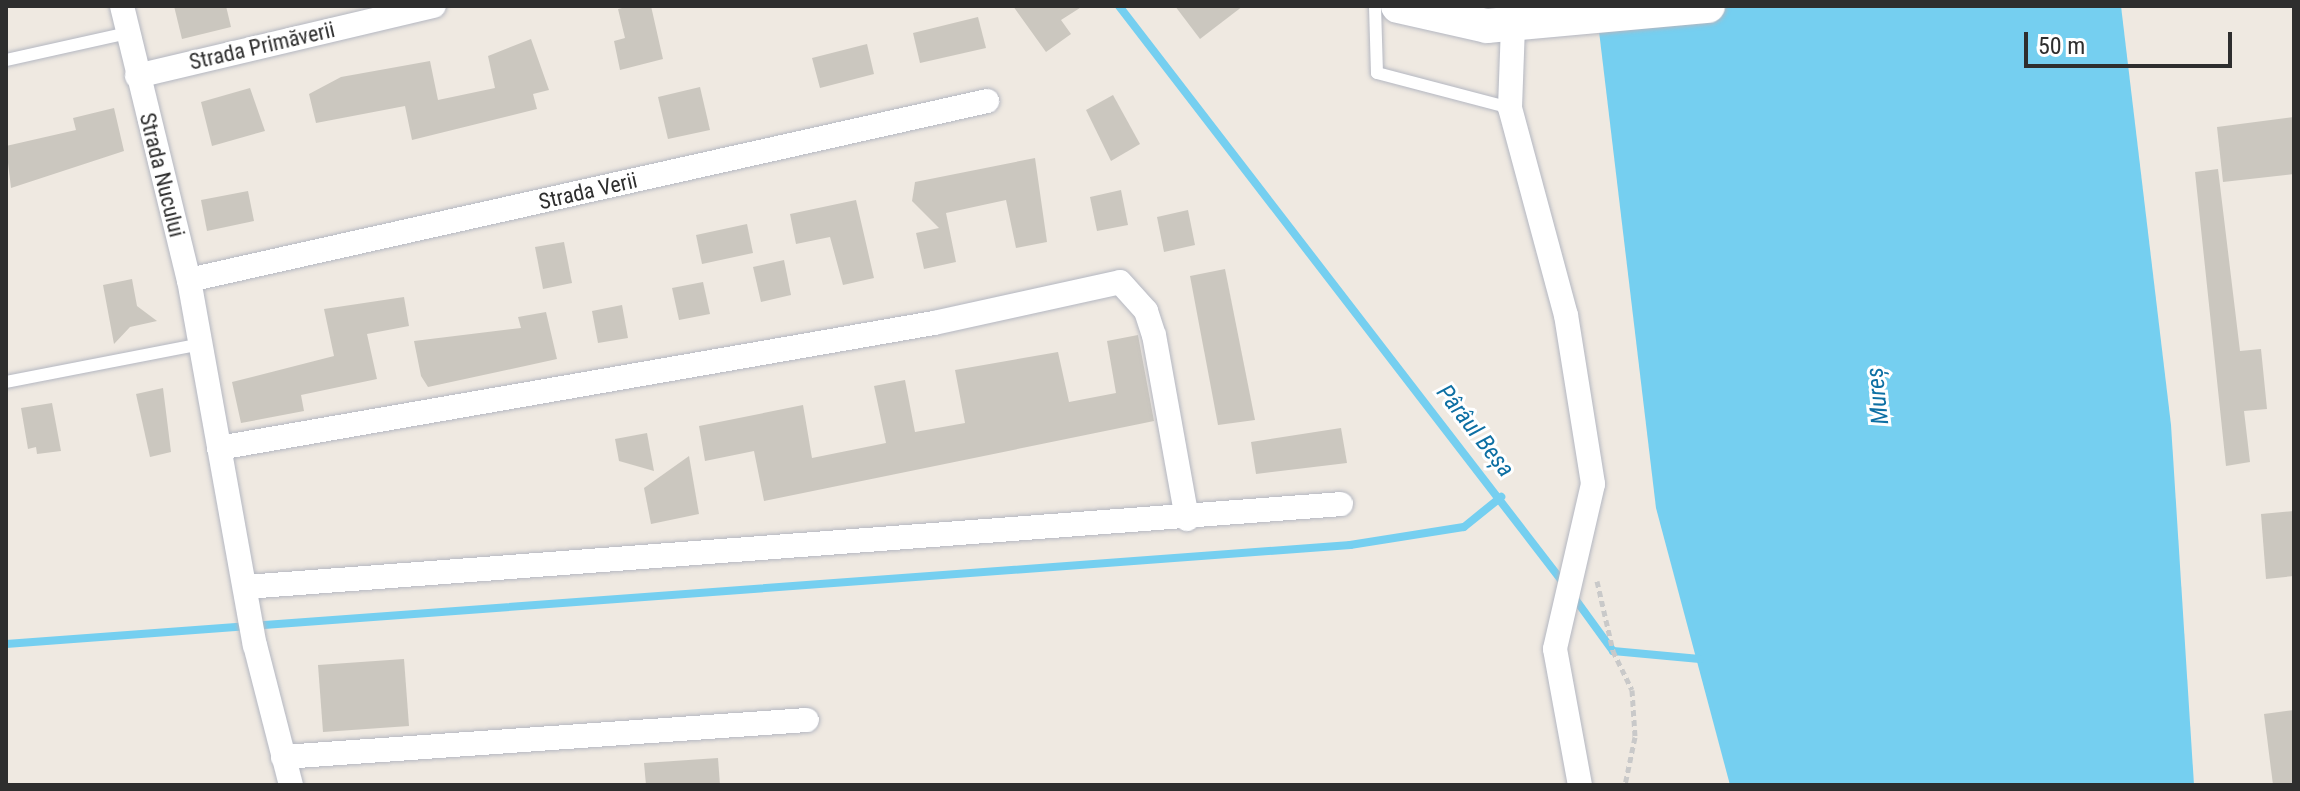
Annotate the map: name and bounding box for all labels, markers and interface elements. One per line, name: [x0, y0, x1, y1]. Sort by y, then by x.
street label: Strada Primăverii: [187, 16, 337, 76]
scale bar: [2028, 16, 2236, 66]
text: 50 m: [2038, 32, 2085, 60]
street label: Strada Nucului: [134, 110, 190, 240]
street label: Strada Verii: [536, 167, 640, 215]
water label: Mureș: [1861, 366, 1895, 426]
water label: Pârâul Beșa: [1430, 379, 1520, 483]

